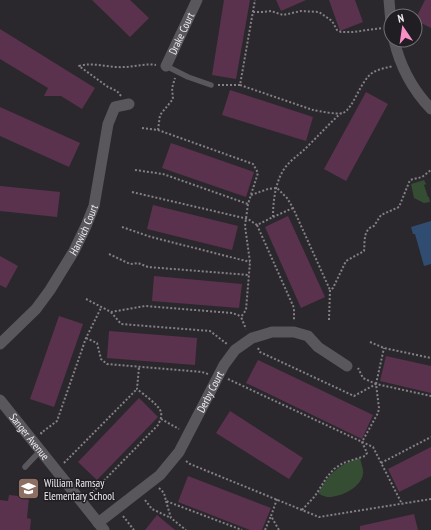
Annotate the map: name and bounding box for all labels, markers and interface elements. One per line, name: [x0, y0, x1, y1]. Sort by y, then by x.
north arrow: [383, 8, 423, 48]
street label: Drake Court: [165, 10, 197, 57]
text: N: [396, 11, 405, 26]
street label: Harwich Court: [66, 202, 101, 258]
street label: Derby Court: [194, 369, 227, 415]
street label: Sanger Avenue: [6, 410, 53, 463]
school or university icon: William Ramsay Elementary School: [15, 476, 41, 502]
place label: William Ramsay Elementary School: [44, 476, 115, 503]

